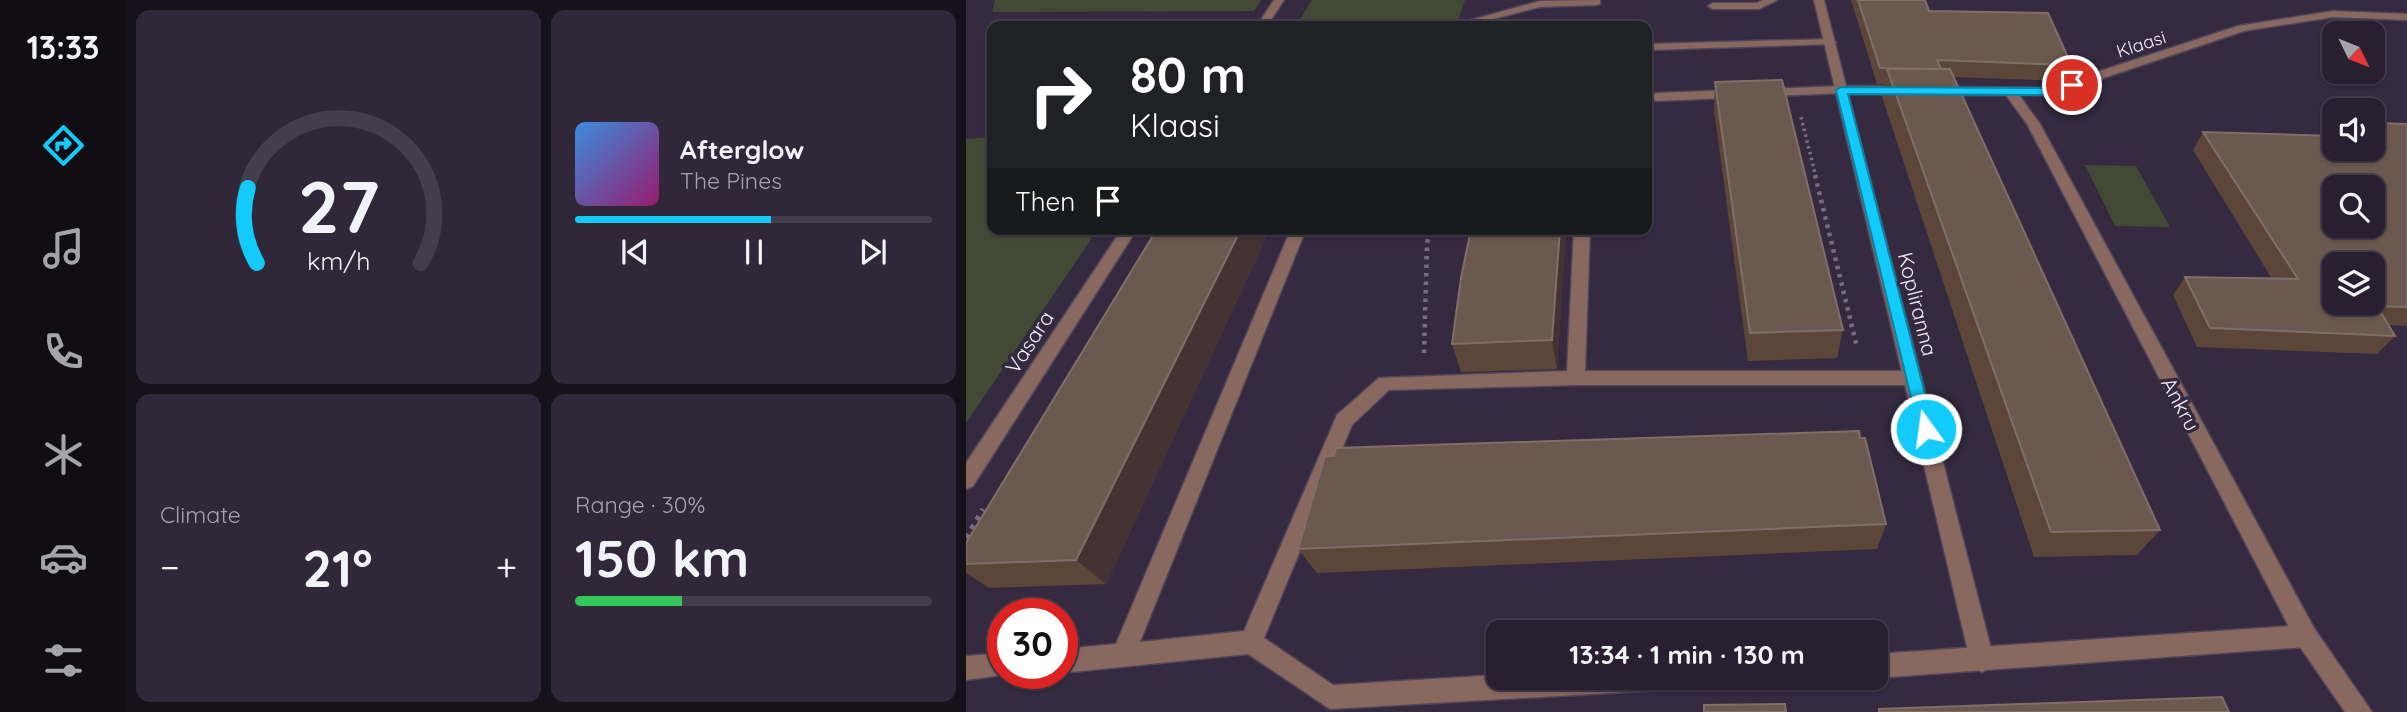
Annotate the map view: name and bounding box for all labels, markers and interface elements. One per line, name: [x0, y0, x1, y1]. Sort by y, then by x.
north arrow: [2322, 21, 2385, 84]
map controls: [2322, 21, 2385, 315]
street label: Klaasi: [2113, 25, 2169, 63]
text: 13:33: [27, 27, 99, 67]
text: 80 m: [1130, 44, 1246, 105]
icon: right: [1015, 49, 1106, 140]
pin: [2042, 55, 2102, 115]
icon: arrive: [2053, 66, 2091, 104]
button: sound: [2322, 98, 2385, 161]
text: Klaasi: [1130, 105, 1220, 145]
icon: directions: [39, 121, 88, 170]
text: Afterglow: [680, 133, 804, 166]
text: 27: [298, 160, 379, 251]
text: The Pines: [680, 166, 782, 195]
button: search: [2322, 175, 2385, 238]
icon: arrive: [1089, 182, 1127, 220]
text: Then: [1015, 185, 1075, 218]
icon: music: [39, 224, 88, 273]
icon: previous: [616, 233, 654, 271]
icon: pause: [735, 233, 773, 271]
icon: next: [854, 233, 892, 271]
text: km/h: [307, 245, 370, 276]
street label: Kopliranna: [1893, 249, 1943, 359]
button: layers: [2322, 252, 2385, 315]
street label: Vasara: [999, 306, 1059, 378]
icon: phone: [39, 327, 88, 376]
street label: Ankru: [2156, 373, 2206, 435]
position arrow: [1889, 392, 1963, 466]
icon: climate: [39, 430, 88, 479]
text: Range · 30%: [575, 490, 705, 519]
text: Climate: [160, 500, 241, 529]
text: 150 km: [575, 525, 749, 590]
icon: car: [39, 533, 88, 582]
text: 21°: [303, 535, 373, 600]
text: −: [160, 543, 180, 591]
text: +: [496, 543, 517, 591]
speed limit sign: 30: [987, 598, 1078, 689]
icon: filters: [39, 636, 88, 685]
text: 13:34 · 1 min · 130 m: [1569, 638, 1805, 671]

